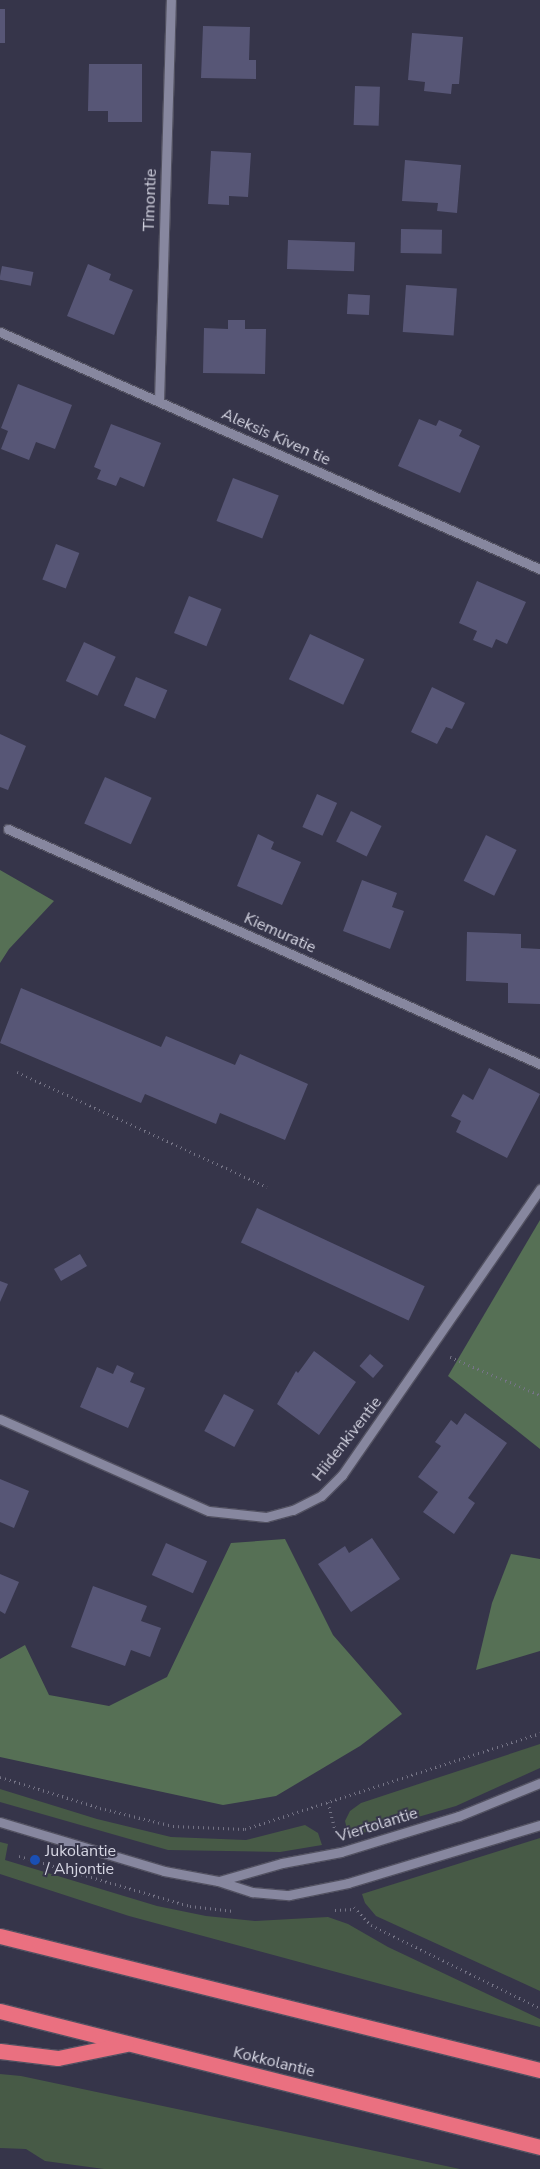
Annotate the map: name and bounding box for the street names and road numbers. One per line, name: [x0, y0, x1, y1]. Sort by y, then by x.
street label: Timontie: [139, 168, 161, 232]
street label: Aleksis Kiven tie: [219, 404, 333, 470]
street label: Kiemuratie: [241, 909, 319, 957]
street label: Hiidenkiventie: [308, 1393, 386, 1485]
street label: Viertolantie: [334, 1804, 420, 1846]
street label: Kokkolantie: [231, 2043, 317, 2081]

